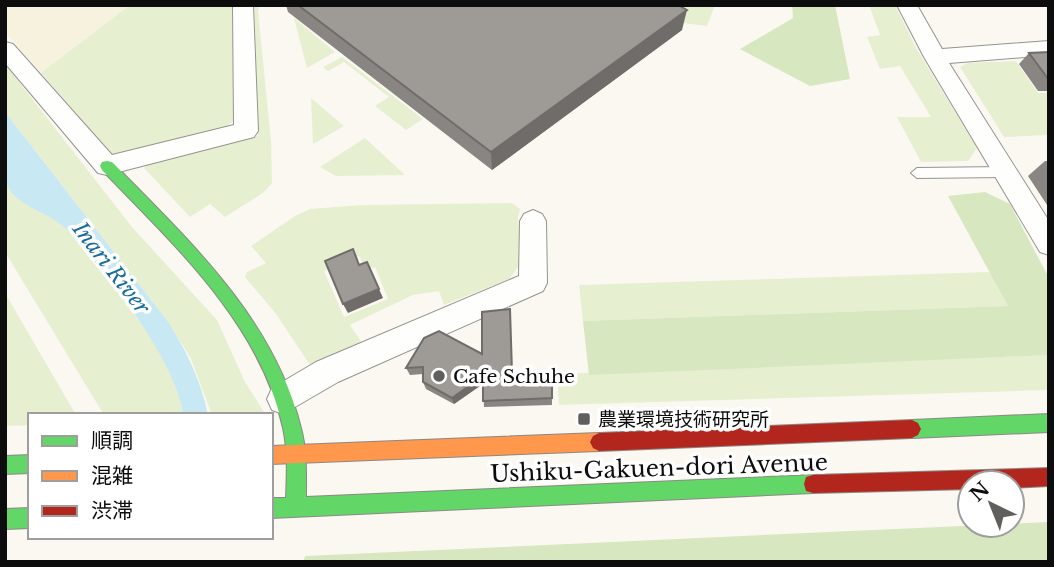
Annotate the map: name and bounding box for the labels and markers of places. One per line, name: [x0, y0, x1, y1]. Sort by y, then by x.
place label: Cafe Schuhe: [453, 365, 575, 388]
marker: Cafe Schuhe: [431, 368, 447, 384]
place label: 農業環境技術研究所: [598, 408, 769, 431]
marker: 農業環境技術研究所: [576, 411, 592, 427]

